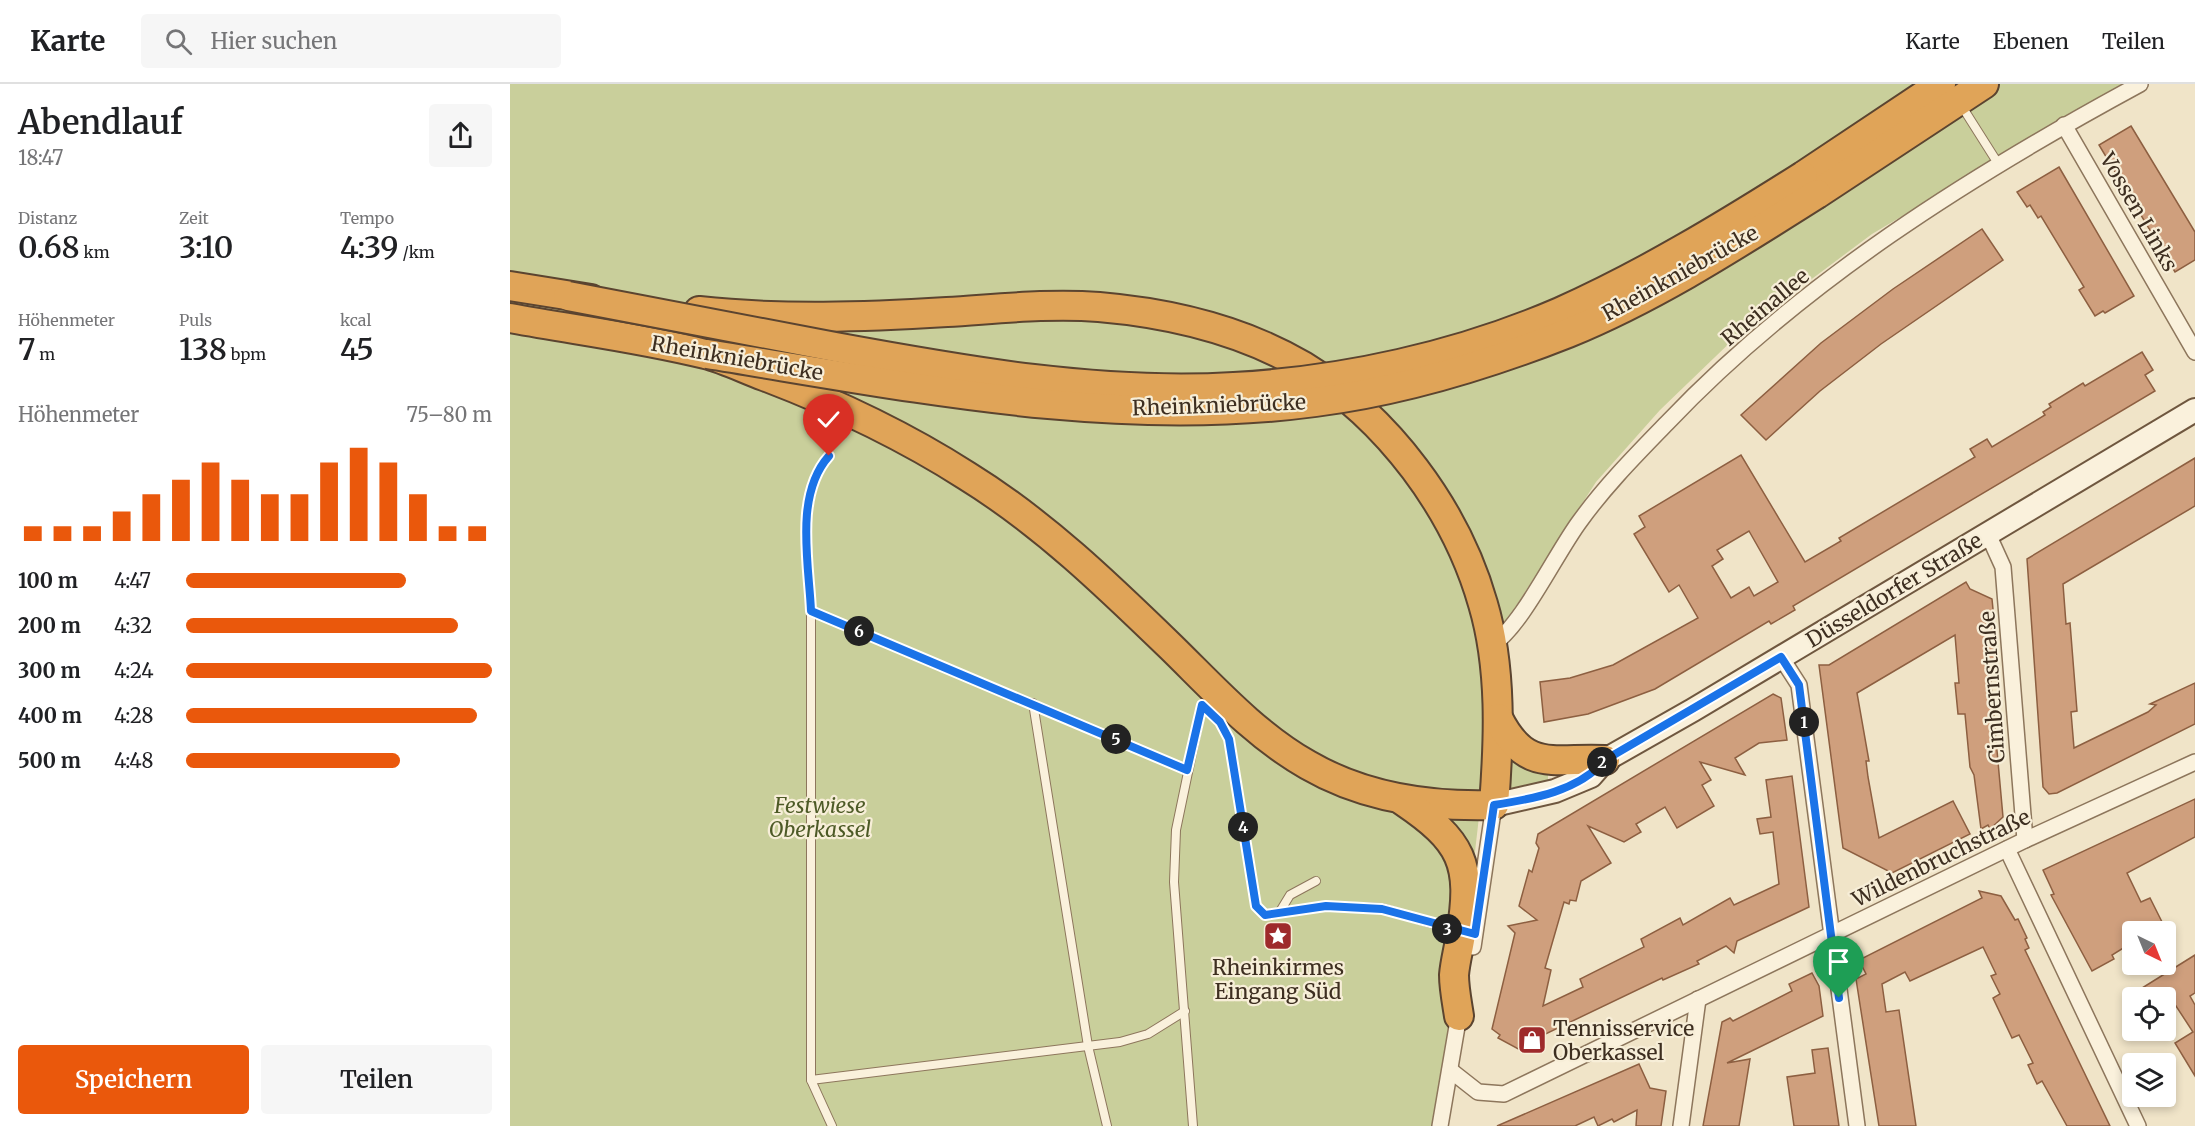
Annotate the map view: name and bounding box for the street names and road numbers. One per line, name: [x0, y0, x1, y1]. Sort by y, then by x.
street label: Vossen Links: [2094, 147, 2184, 276]
street label: Rheinkniebrücke: [1597, 219, 1763, 327]
street label: Rheinallee: [1715, 262, 1815, 352]
street label: Rheinkniebrücke: [649, 330, 825, 386]
street label: Rheinkniebrücke: [1131, 388, 1307, 422]
street label: Düsseldorfer Straße: [1801, 527, 1987, 653]
street label: Cimbernstraße: [1973, 610, 2011, 764]
street label: Wildenbruchstraße: [1847, 803, 2034, 913]

